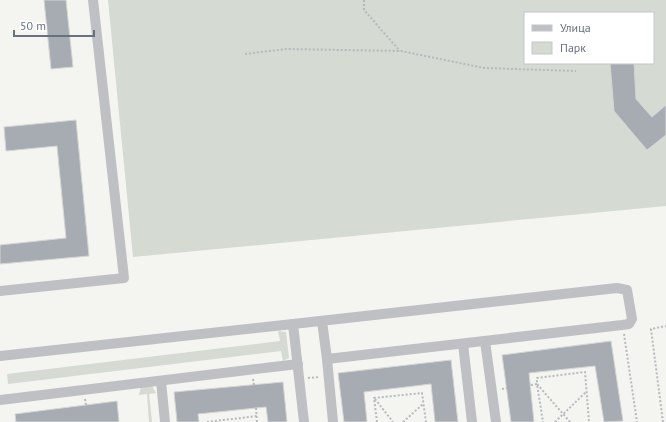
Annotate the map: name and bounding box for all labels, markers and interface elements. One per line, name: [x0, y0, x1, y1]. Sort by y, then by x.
scale bar: [14, 12, 94, 38]
legend: [524, 12, 654, 64]
text: 50 m: [20, 18, 46, 33]
text: Улица: [560, 20, 591, 35]
text: Парк: [560, 40, 586, 55]

